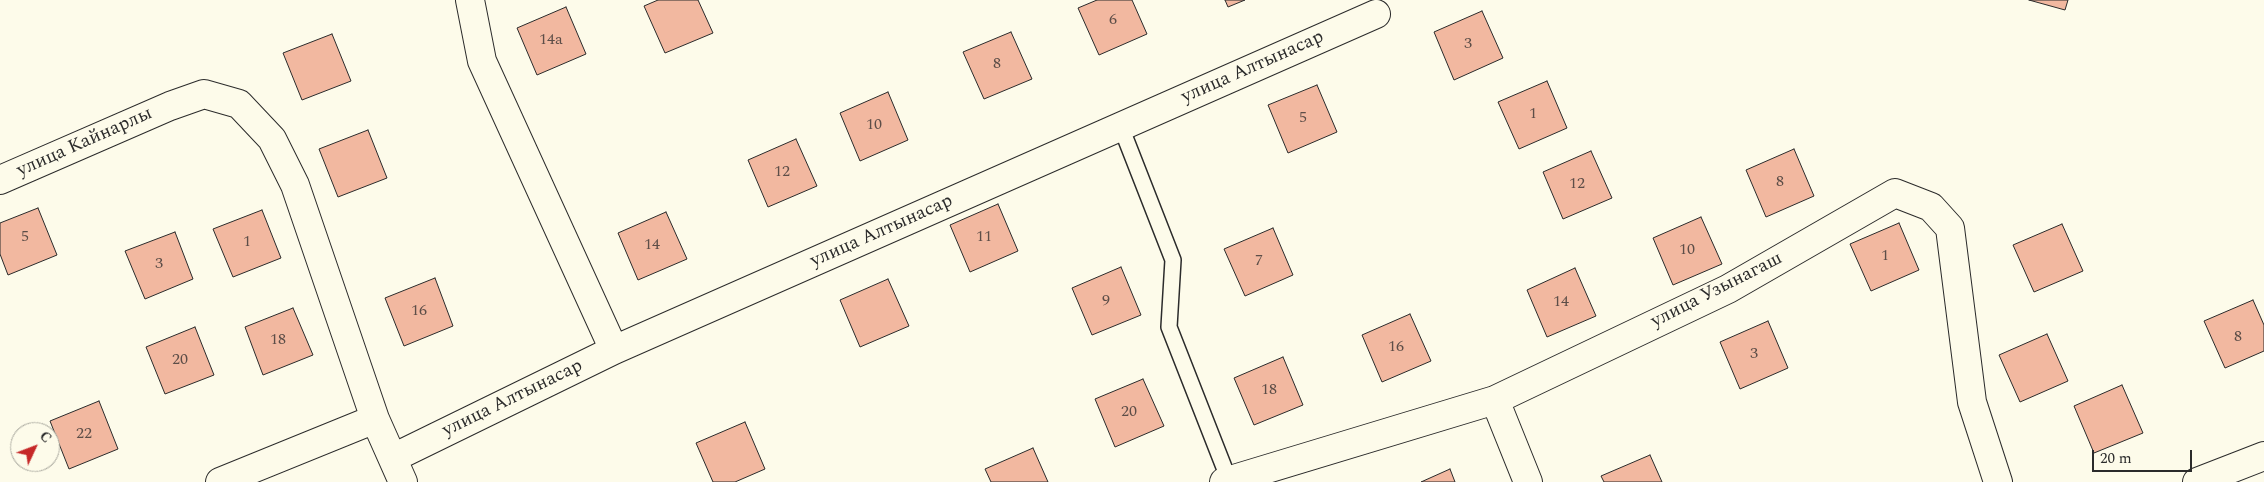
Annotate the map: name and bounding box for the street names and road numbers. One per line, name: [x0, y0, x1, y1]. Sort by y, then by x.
street label: улица Алтынасар: [1178, 26, 1328, 110]
street label: улица Кайнарлы: [14, 103, 156, 183]
street label: улица Алтынасар: [807, 190, 957, 274]
street label: улица Узынагаш: [1648, 248, 1786, 334]
street label: улица Алтынасар: [439, 355, 587, 443]

